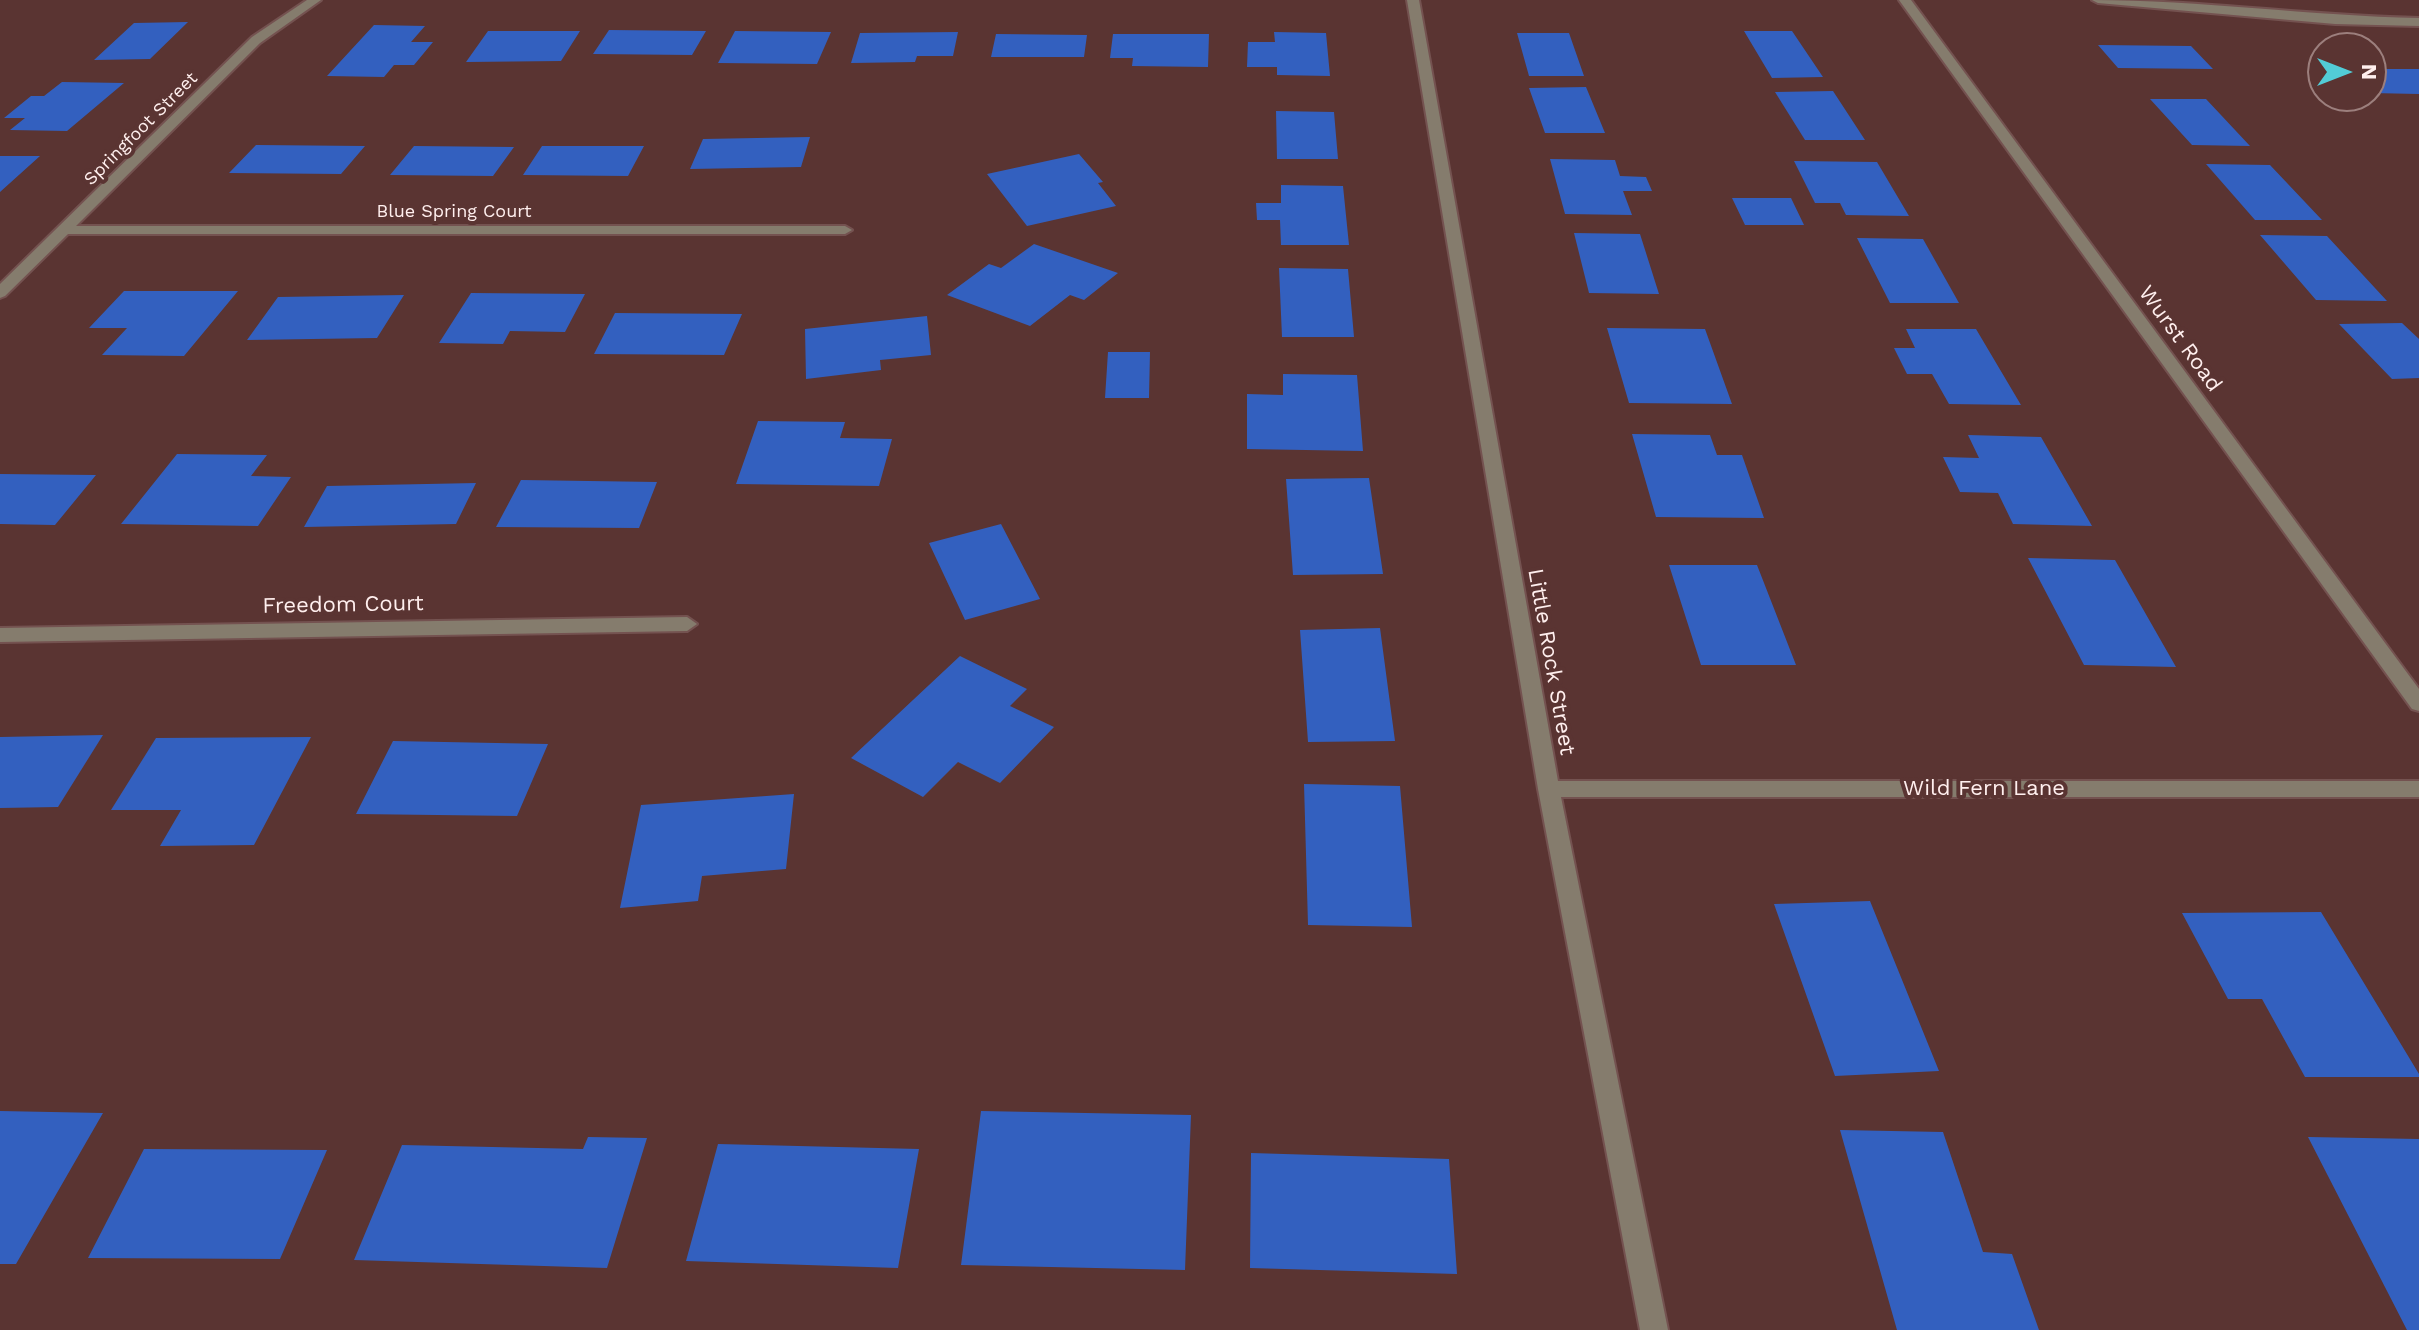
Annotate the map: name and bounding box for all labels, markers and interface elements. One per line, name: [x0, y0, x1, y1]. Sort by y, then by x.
north arrow: [2307, 32, 2387, 112]
text: N: [2357, 64, 2382, 80]
street label: Springfoot Street: [80, 68, 202, 190]
street label: Blue Spring Court: [376, 201, 532, 223]
street label: Wurst Road: [2133, 281, 2227, 397]
street label: Little Rock Street: [1522, 567, 1580, 757]
street label: Freedom Court: [262, 590, 424, 620]
street label: Wild Fern Lane: [1903, 776, 2065, 802]

